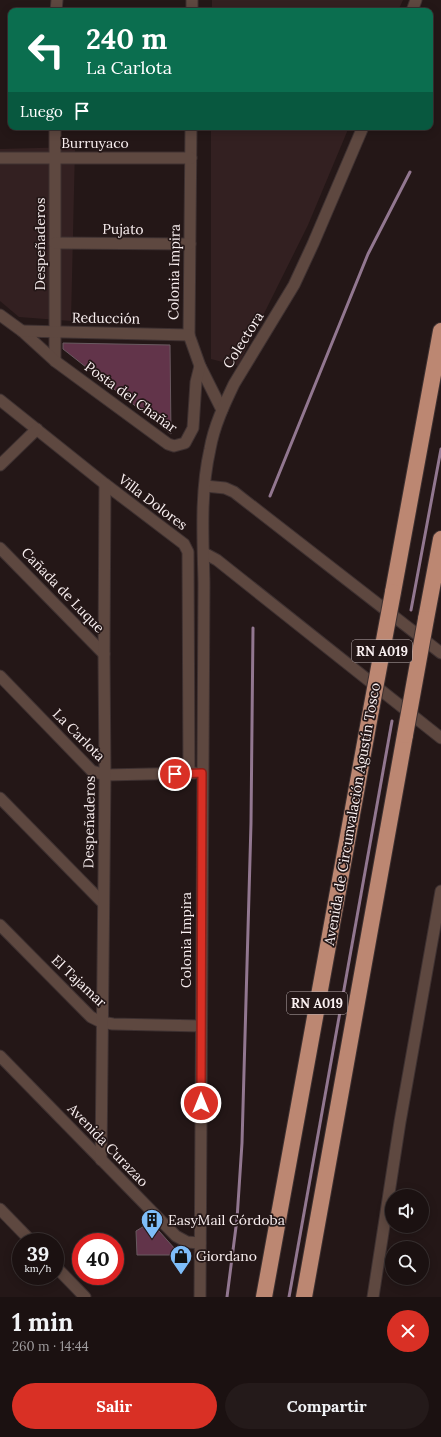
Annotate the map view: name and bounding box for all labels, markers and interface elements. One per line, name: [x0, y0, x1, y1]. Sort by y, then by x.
text: 240 m: [86, 21, 167, 57]
icon: left: [20, 24, 72, 76]
text: La Carlota: [86, 56, 172, 79]
icon: arrive: [71, 100, 93, 122]
text: Luego: [20, 102, 63, 121]
street label: Burruyaco: [61, 134, 129, 152]
street label: Despeñaderos: [31, 198, 49, 290]
street label: Pujato: [102, 220, 144, 238]
street label: Colonia Impira: [164, 224, 184, 320]
street label: Reducción: [72, 308, 141, 328]
street label: Colectora: [219, 308, 267, 372]
street label: Posta del Chañar: [81, 357, 181, 437]
street label: Villa Dolores: [114, 470, 191, 534]
street label: Cañada de Luque: [18, 543, 109, 637]
road number: RN A019: [352, 640, 412, 662]
street label: Avenida de Circunvalación Agustín Tosco: [320, 681, 384, 948]
street label: La Carlota: [49, 705, 109, 765]
pin: [158, 757, 192, 791]
icon: arrive: [164, 763, 186, 785]
street label: Despeñaderos: [79, 775, 99, 869]
street label: Colonia Impira: [177, 892, 195, 988]
street label: El Tajamar: [48, 951, 110, 1011]
road number: RN A019: [287, 992, 347, 1014]
position arrow: [180, 1082, 222, 1124]
street label: Avenida Curazao: [63, 1099, 152, 1190]
map controls: [385, 1189, 429, 1285]
button: sound: [385, 1189, 429, 1233]
building icon: EasyMail Córdoba: [139, 1207, 165, 1240]
place label: EasyMail Córdoba: [168, 1211, 285, 1229]
speed limit sign: 40: [72, 1233, 124, 1285]
text: 39: [27, 1241, 49, 1266]
button: search: [385, 1241, 429, 1285]
shop icon: Giordano: [168, 1243, 194, 1276]
place label: Giordano: [196, 1247, 257, 1265]
text: km/h: [24, 1262, 52, 1275]
text: 1 min: [12, 1307, 73, 1338]
button: close: [387, 1310, 429, 1352]
text: 260 m · 14:44: [12, 1338, 89, 1355]
button: Salir: [12, 1383, 217, 1429]
button: Compartir: [225, 1383, 429, 1429]

